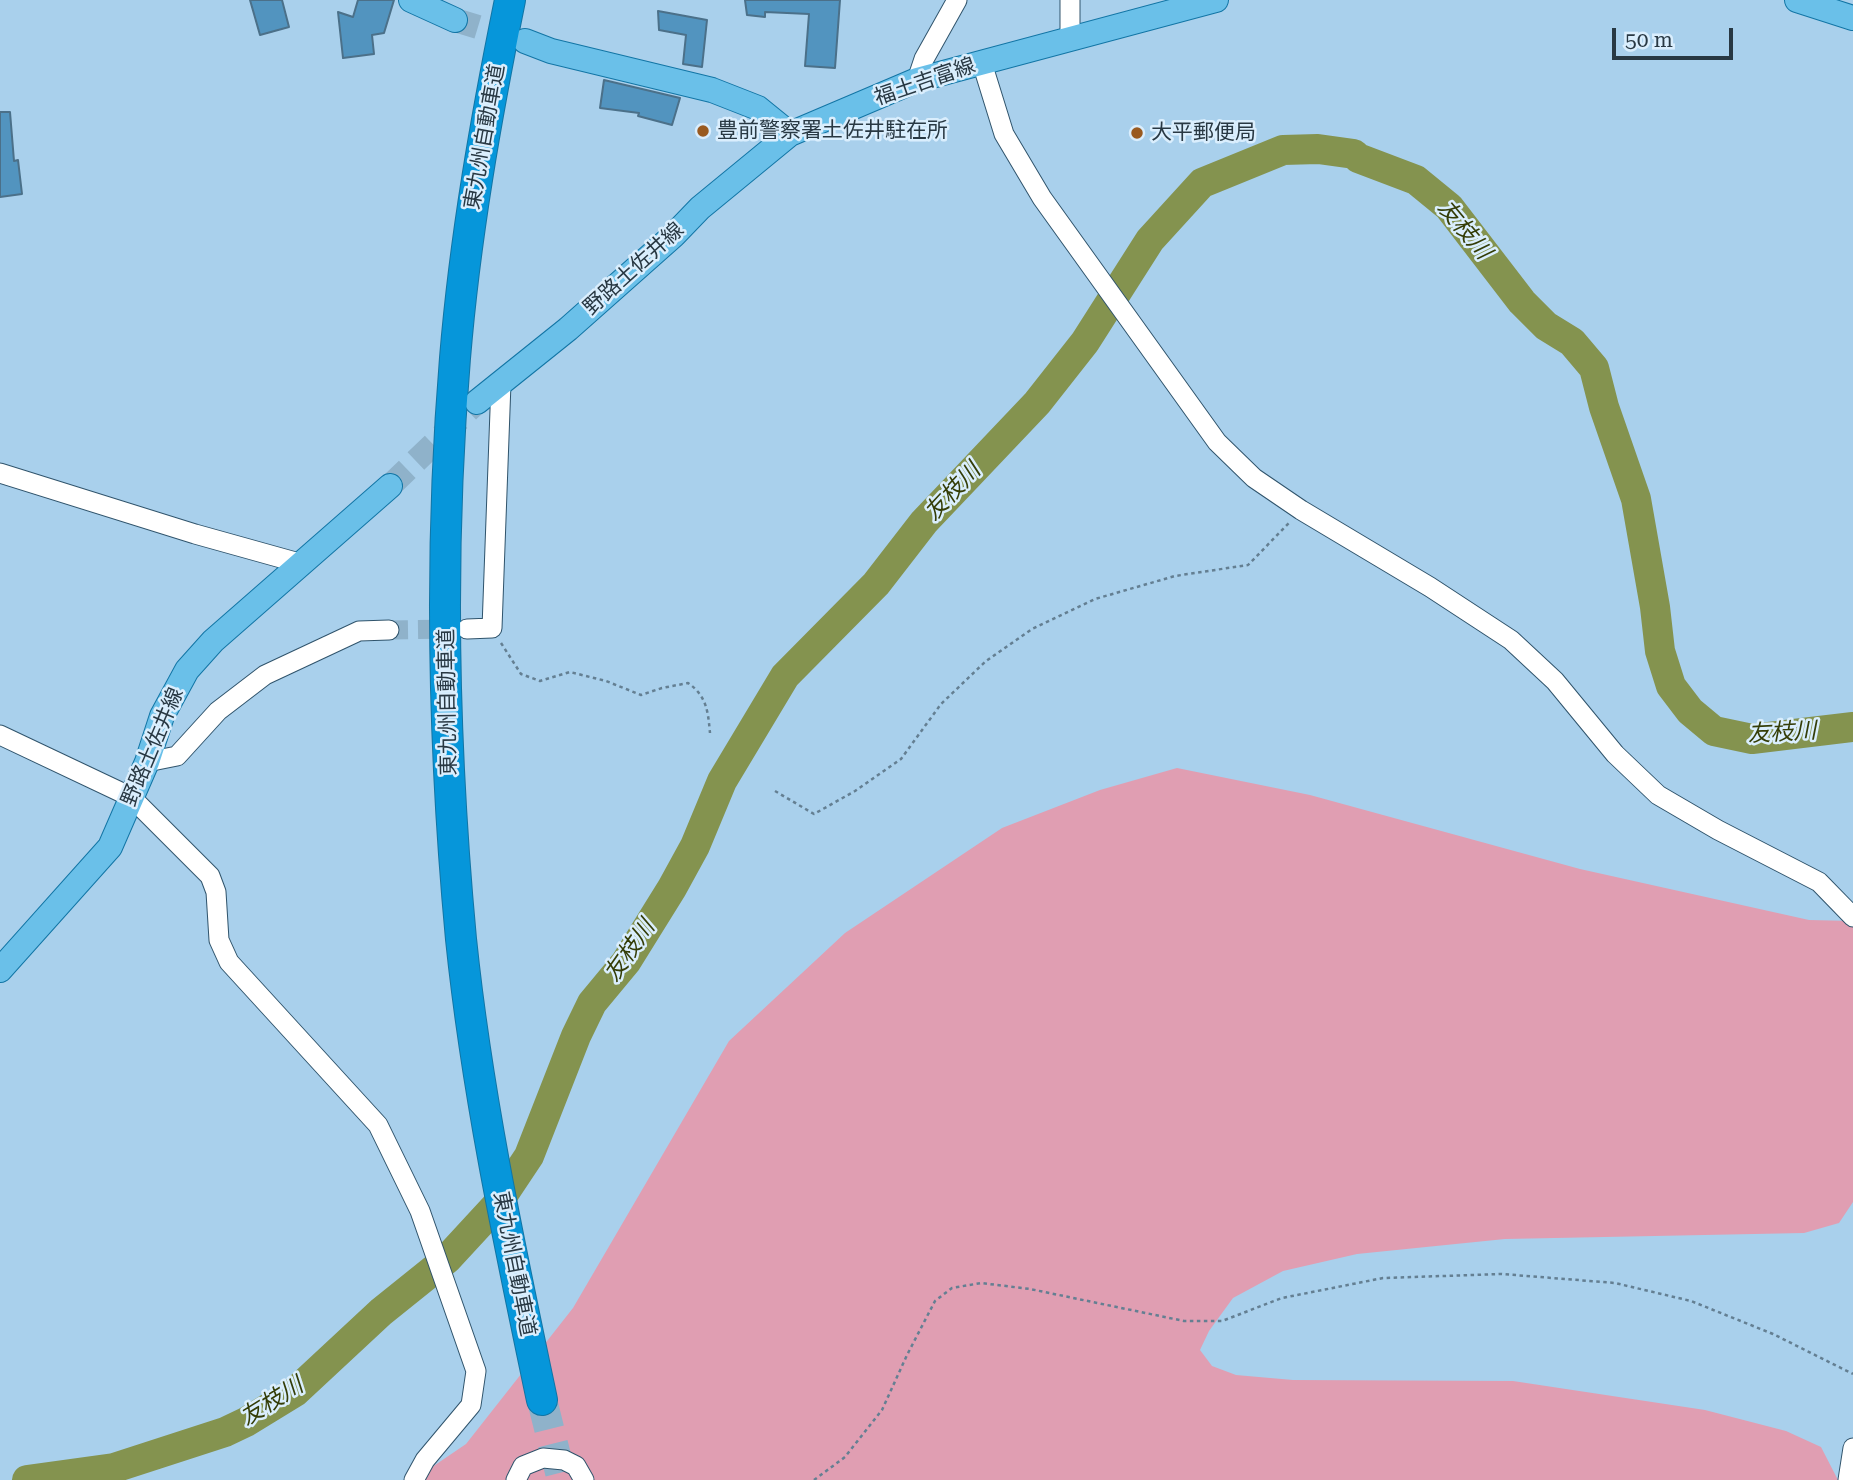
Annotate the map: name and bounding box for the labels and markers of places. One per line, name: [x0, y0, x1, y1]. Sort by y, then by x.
place label: 豊前警察署土佐井駐在所: [717, 118, 948, 144]
place label: 大平郵便局: [1151, 120, 1256, 146]
marker: 豊前警察署土佐井駐在所: [695, 123, 711, 139]
marker: 大平郵便局: [1129, 125, 1145, 141]

